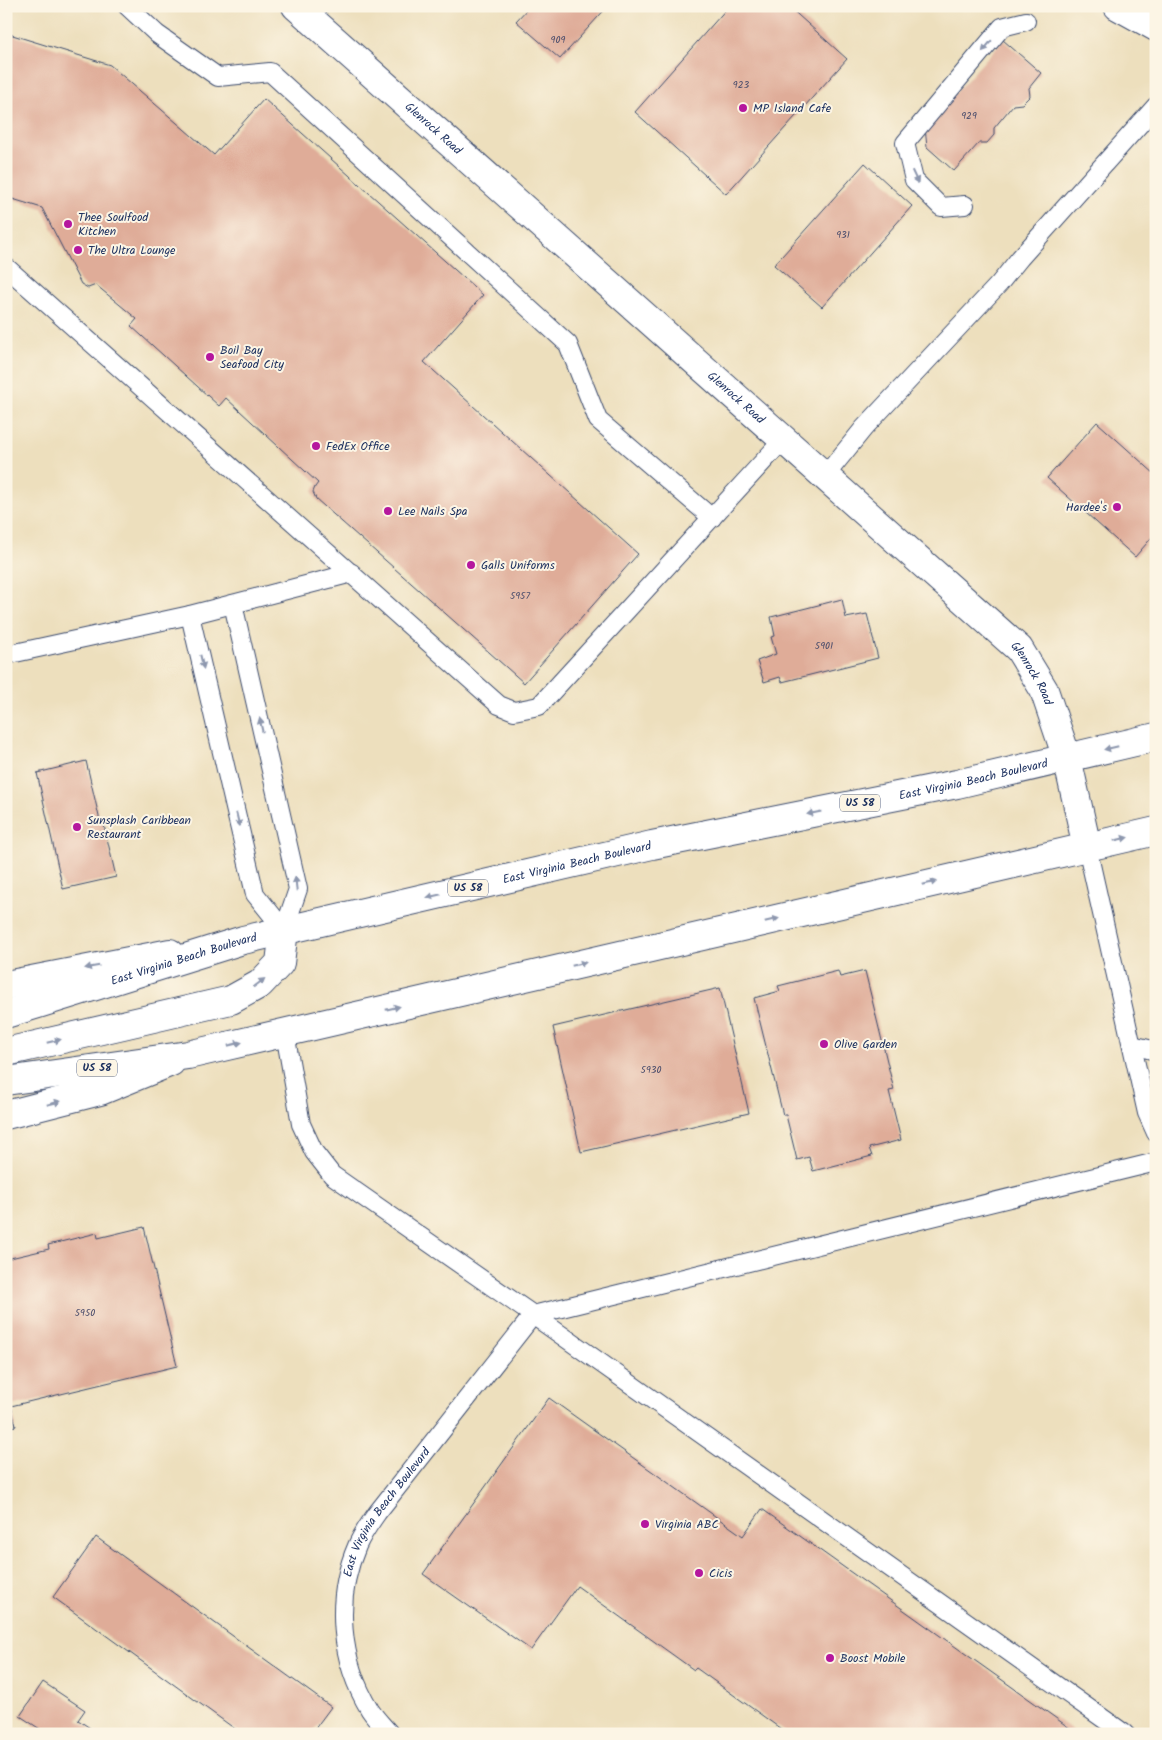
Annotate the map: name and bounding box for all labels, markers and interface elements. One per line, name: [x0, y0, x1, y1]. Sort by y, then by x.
house number: 909: [551, 32, 565, 48]
one-way arrow: [981, 39, 992, 52]
house number: 923: [733, 77, 749, 93]
street label: Glenrock Road: [400, 97, 467, 160]
place label: MP Island Cafe: [753, 99, 832, 118]
marker: MP Island Cafe: [737, 102, 749, 114]
house number: 929: [961, 108, 977, 124]
one-way arrow: [911, 169, 919, 184]
place label: Thee Soulfood Kitchen: [78, 208, 149, 241]
marker: Thee Soulfood Kitchen: [62, 218, 74, 230]
house number: 931: [836, 227, 850, 243]
place label: The Ultra Lounge: [88, 241, 176, 260]
marker: The Ultra Lounge: [72, 244, 84, 256]
place label: Boil Bay Seafood City: [220, 341, 284, 374]
marker: Boil Bay Seafood City: [204, 351, 216, 363]
street label: Glenrock Road: [703, 367, 770, 429]
place label: FedEx Office: [326, 437, 390, 456]
marker: FedEx Office: [310, 440, 322, 452]
place label: Hardee's: [1066, 498, 1107, 517]
marker: Hardee's: [1111, 501, 1123, 513]
place label: Lee Nails Spa: [398, 502, 468, 521]
marker: Lee Nails Spa: [382, 505, 394, 517]
place label: Galls Uniforms: [481, 556, 555, 575]
marker: Galls Uniforms: [465, 559, 477, 571]
house number: 5957: [510, 588, 531, 604]
street label: Glenrock Road: [1007, 636, 1058, 708]
house number: 5901: [815, 638, 833, 654]
one-way arrow: [198, 654, 206, 669]
one-way arrow: [257, 718, 265, 733]
one-way arrow: [1104, 744, 1119, 752]
street label: East Virginia Beach Boulevard: [897, 753, 1050, 805]
road number: US 58: [840, 794, 880, 811]
one-way arrow: [806, 809, 822, 817]
place label: Sunsplash Caribbean Restaurant: [87, 811, 191, 844]
one-way arrow: [234, 813, 242, 828]
marker: Sunsplash Caribbean Restaurant: [71, 821, 83, 833]
one-way arrow: [1114, 835, 1129, 843]
street label: East Virginia Beach Boulevard: [501, 836, 654, 889]
one-way arrow: [292, 875, 300, 891]
one-way arrow: [923, 879, 938, 887]
road number: US 58: [448, 880, 488, 896]
one-way arrow: [426, 892, 441, 900]
one-way arrow: [764, 916, 780, 924]
street label: East Virginia Beach Boulevard: [108, 927, 259, 990]
one-way arrow: [572, 960, 588, 968]
one-way arrow: [83, 964, 99, 972]
one-way arrow: [252, 978, 266, 988]
one-way arrow: [386, 1004, 401, 1012]
place label: Olive Garden: [834, 1035, 897, 1054]
one-way arrow: [46, 1037, 61, 1045]
marker: Olive Garden: [818, 1038, 830, 1050]
one-way arrow: [227, 1040, 243, 1048]
road number: US 58: [77, 1060, 117, 1076]
house number: 5930: [641, 1062, 661, 1078]
one-way arrow: [46, 1099, 61, 1107]
house number: 5950: [75, 1305, 95, 1321]
street label: East Virginia Beach Boulevard: [338, 1442, 435, 1579]
place label: Virginia ABC: [655, 1515, 719, 1534]
marker: Virginia ABC: [639, 1518, 651, 1530]
place label: Cicis: [709, 1564, 732, 1583]
marker: Cicis: [693, 1567, 705, 1579]
place label: Boost Mobile: [840, 1649, 906, 1668]
marker: Boost Mobile: [824, 1652, 836, 1664]

